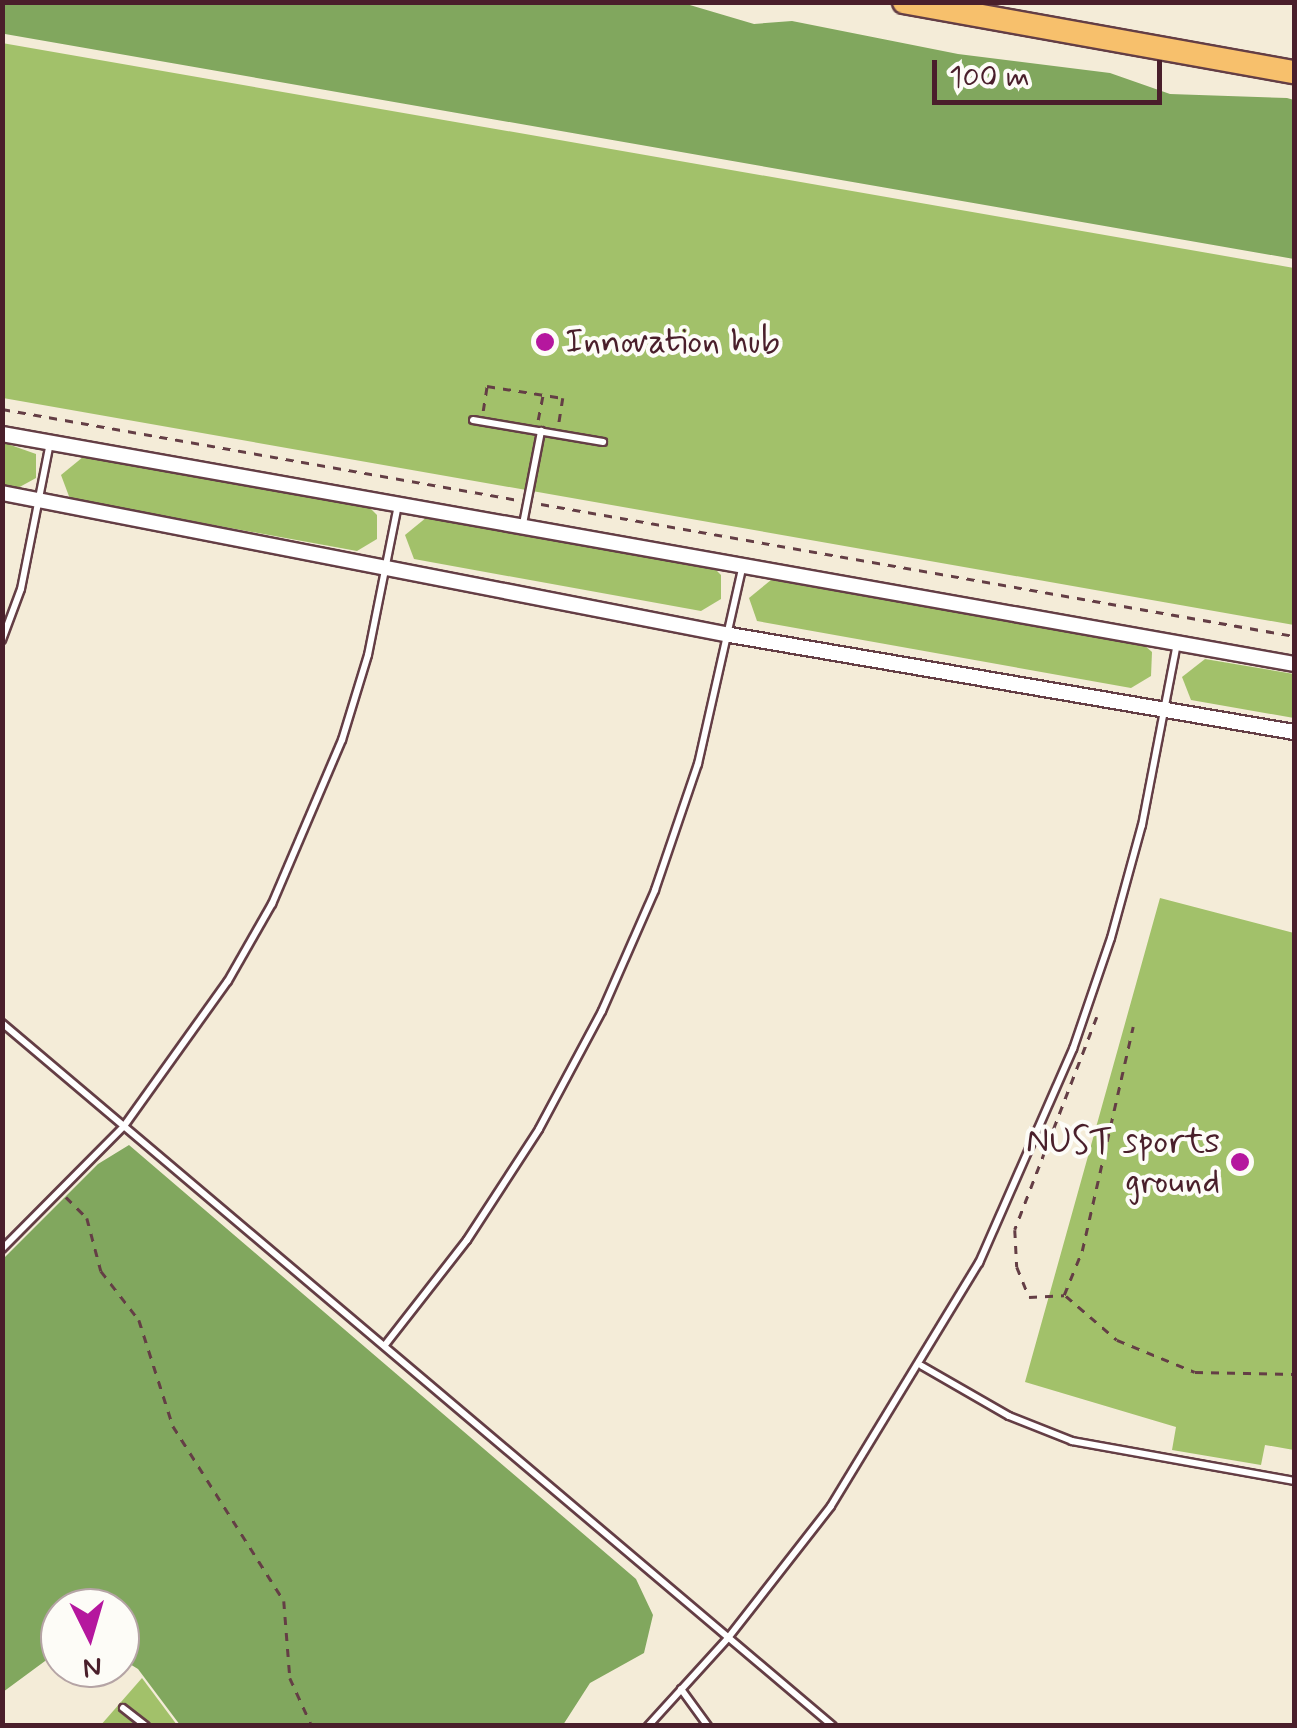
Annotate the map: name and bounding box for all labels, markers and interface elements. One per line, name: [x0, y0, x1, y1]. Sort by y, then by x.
scale bar: [937, 40, 1167, 102]
text: 100 m: [949, 58, 1030, 97]
place label: Innovation hub: [565, 321, 782, 363]
marker: Innovation hub: [534, 331, 556, 353]
place label: NUST sports ground: [1026, 1121, 1220, 1203]
marker: NUST sports ground: [1229, 1151, 1251, 1173]
north arrow: [40, 1588, 140, 1688]
text: N: [82, 1647, 103, 1686]

